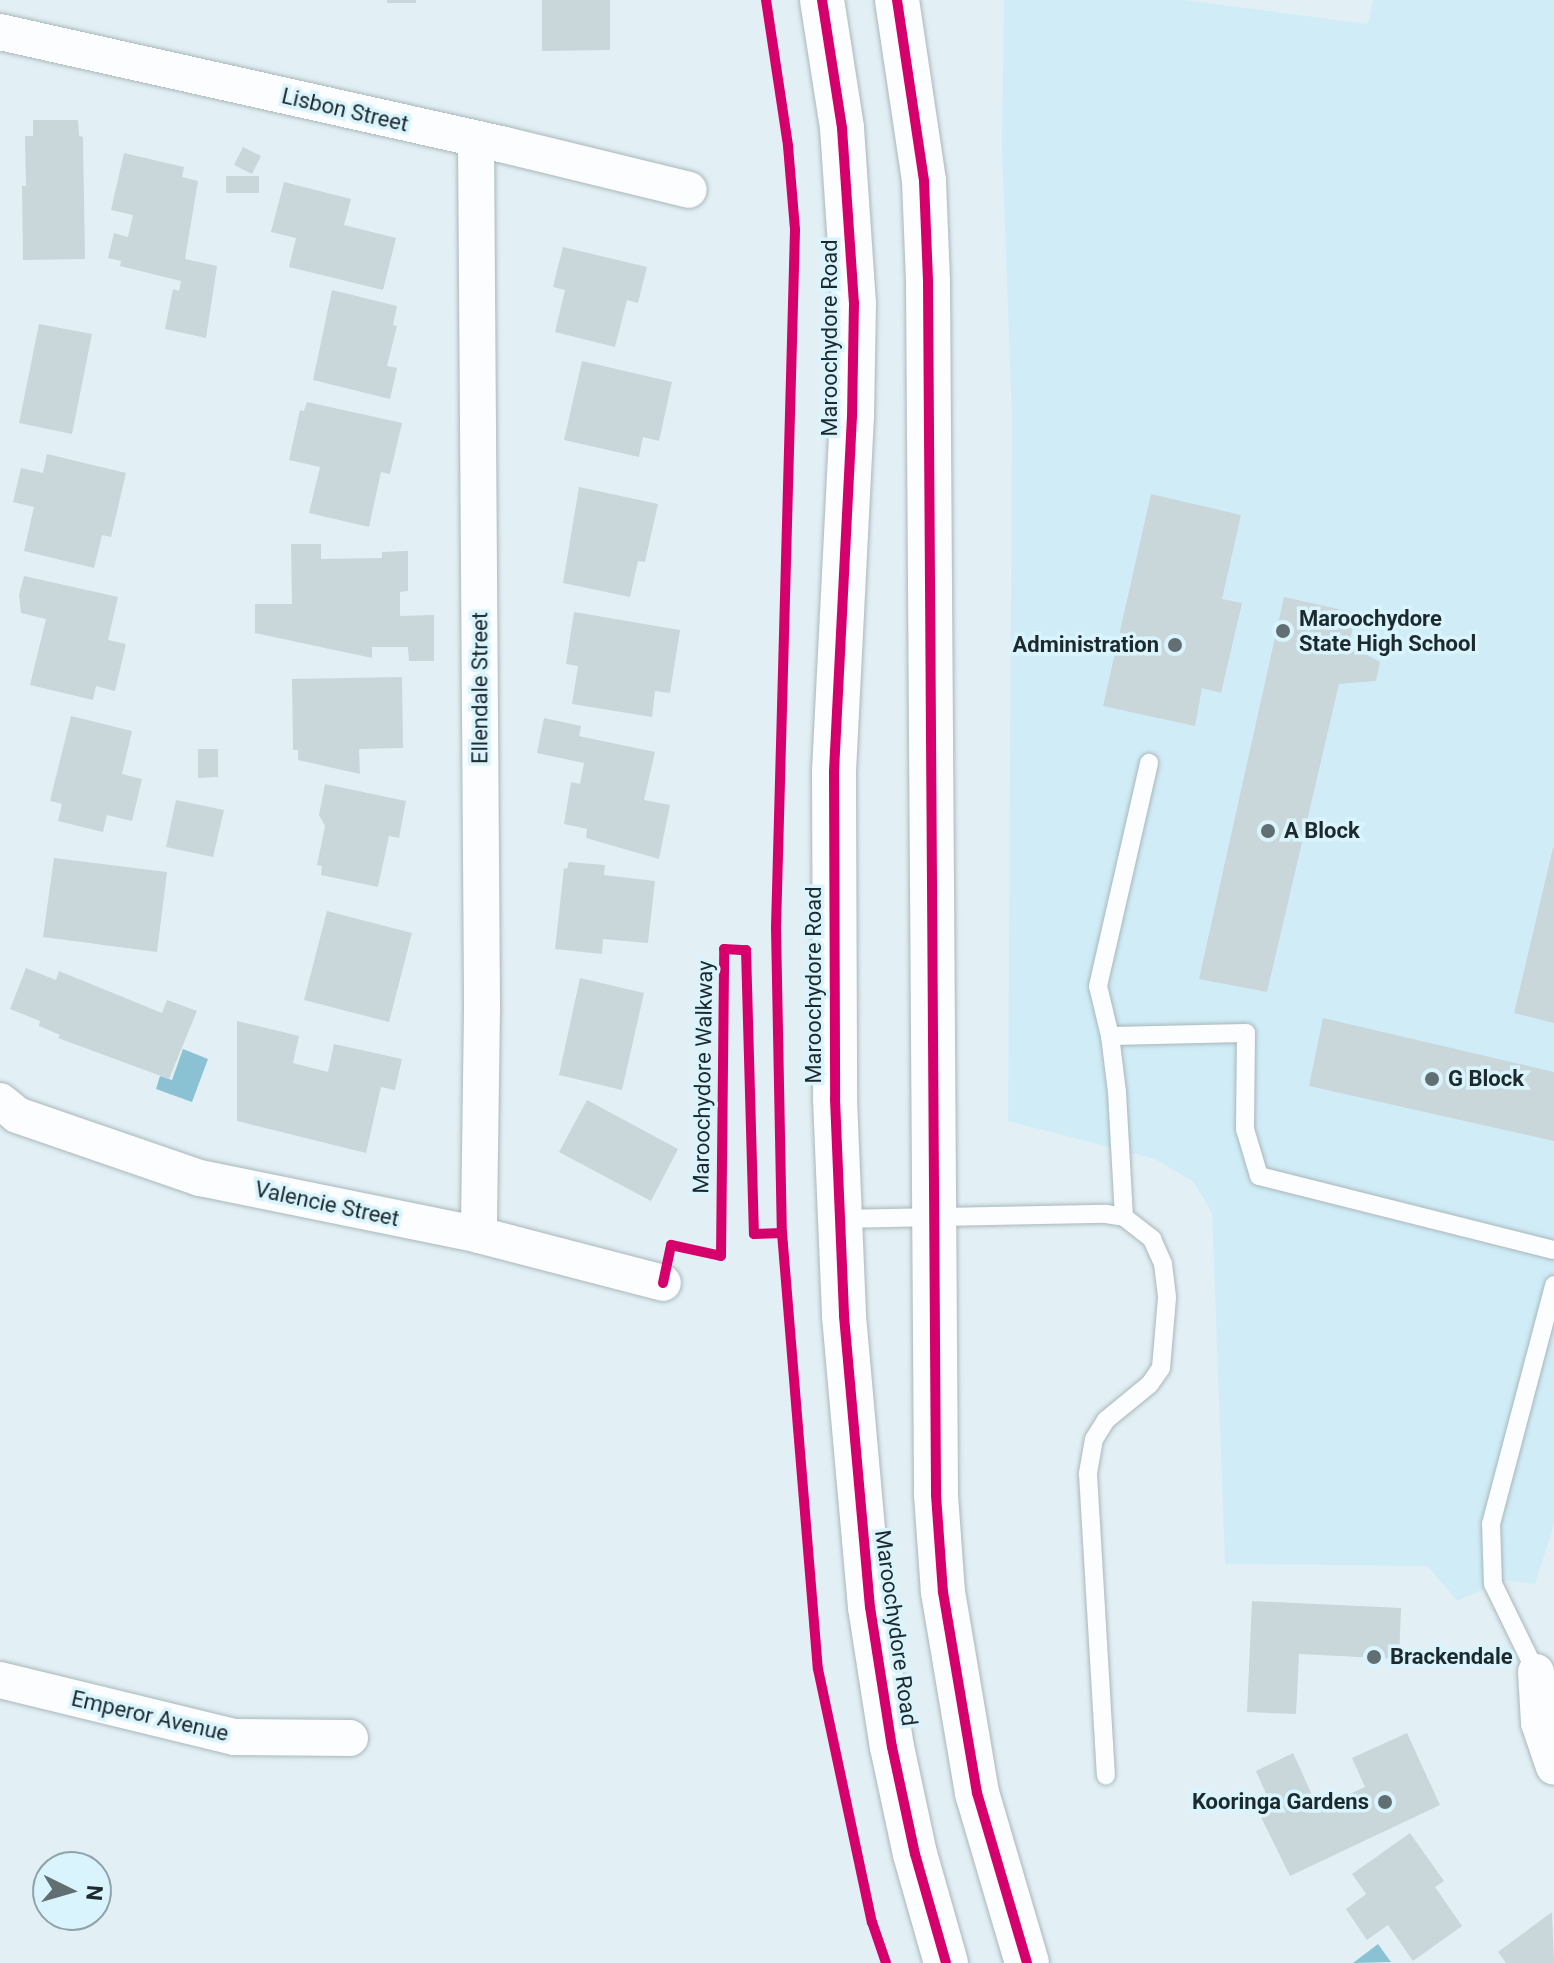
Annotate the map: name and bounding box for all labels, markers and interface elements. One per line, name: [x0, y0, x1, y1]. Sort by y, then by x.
street label: Lisbon Street: [279, 83, 411, 137]
street label: Maroochydore Road: [817, 239, 843, 437]
place label: Maroochydore State High School: [1299, 605, 1476, 656]
street label: Ellendale Street: [467, 612, 493, 764]
marker: Maroochydore State High School: [1274, 622, 1292, 640]
place label: Administration: [1013, 632, 1159, 658]
marker: Administration: [1166, 636, 1184, 654]
place label: A Block: [1284, 818, 1360, 844]
marker: A Block: [1259, 822, 1277, 840]
street label: Maroochydore Road: [801, 886, 827, 1084]
street label: Maroochydore Walkway: [688, 960, 718, 1194]
place label: G Block: [1448, 1066, 1524, 1092]
marker: G Block: [1423, 1070, 1441, 1088]
street label: Valencie Street: [253, 1176, 401, 1232]
street label: Maroochydore Road: [869, 1529, 923, 1727]
place label: Brackendale: [1390, 1644, 1513, 1670]
marker: Brackendale: [1365, 1648, 1383, 1666]
street label: Emperor Avenue: [69, 1685, 231, 1747]
place label: Kooringa Gardens: [1192, 1789, 1369, 1815]
marker: Kooringa Gardens: [1376, 1793, 1394, 1811]
north arrow: [32, 1851, 112, 1931]
text: N: [81, 1884, 108, 1902]

